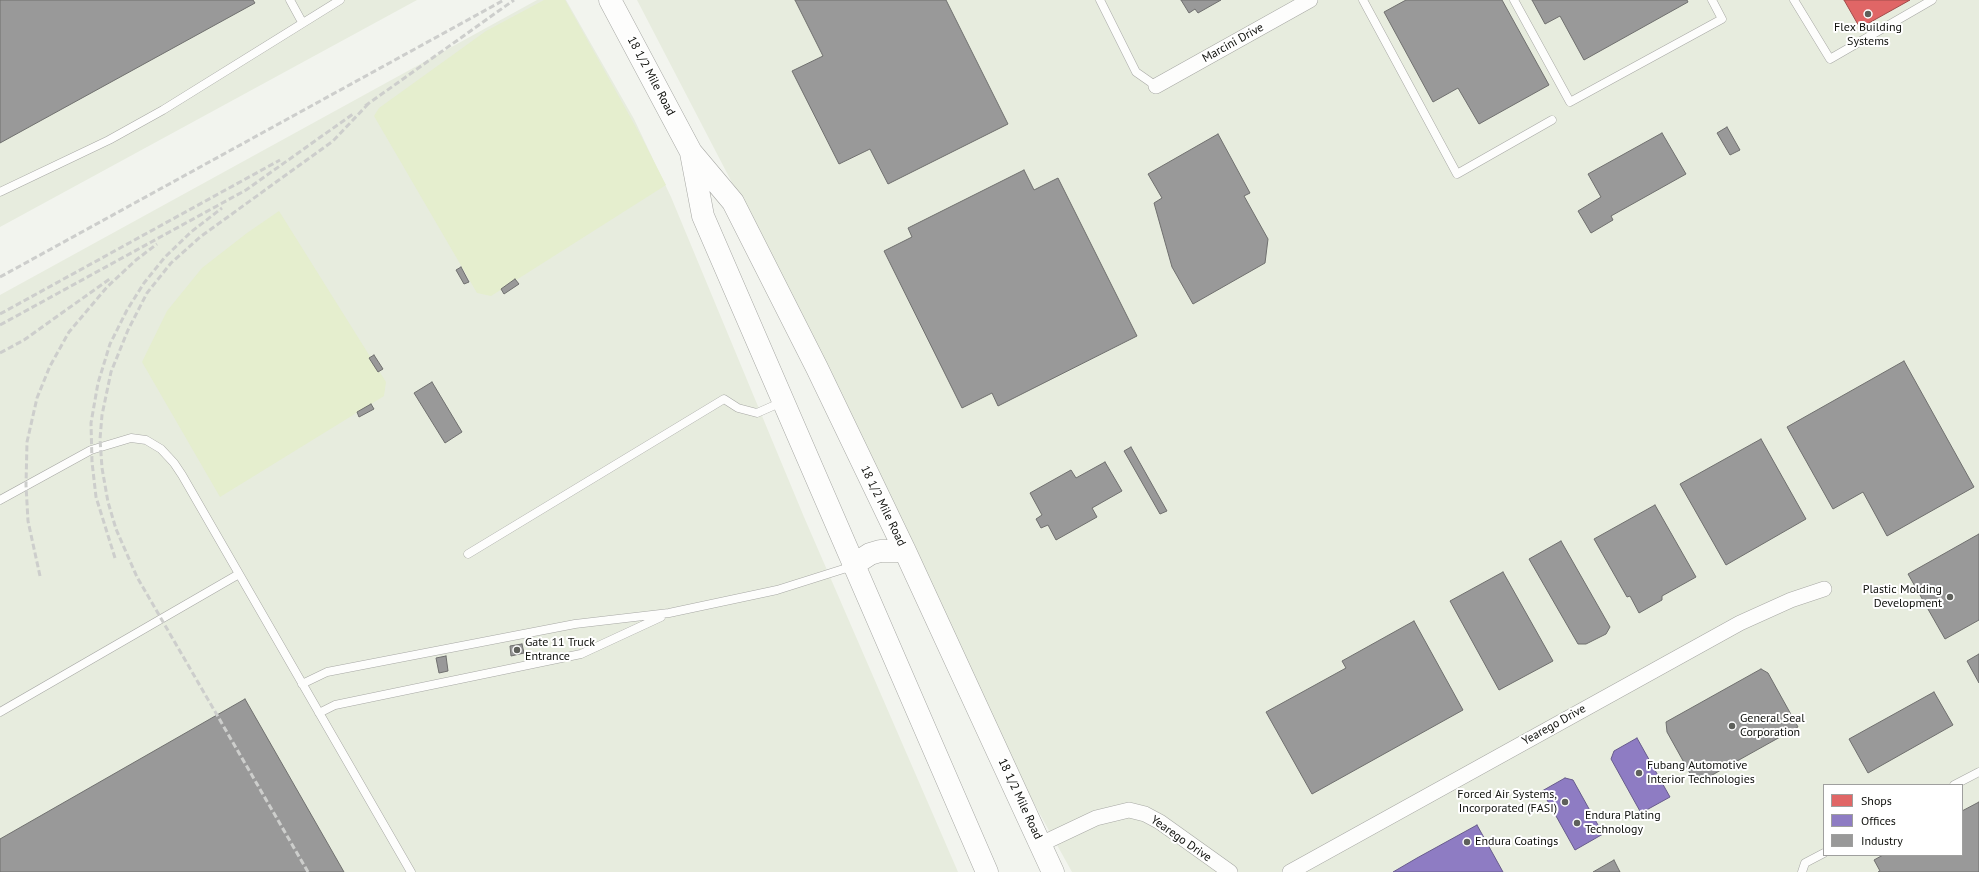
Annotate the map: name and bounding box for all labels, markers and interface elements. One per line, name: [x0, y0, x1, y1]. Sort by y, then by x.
marker: Flex Building Systems: [1863, 9, 1873, 19]
street label: Marcini Drive: [1200, 20, 1266, 66]
place label: Flex Building Systems: [1834, 21, 1902, 49]
street label: 18 1/2 Mile Road: [624, 34, 678, 118]
street label: 18 1/2 Mile Road: [857, 463, 909, 549]
place label: Plastic Molding Development: [1863, 583, 1942, 611]
marker: Plastic Molding Development: [1945, 592, 1955, 602]
place label: Gate 11 Truck Entrance: [525, 636, 595, 664]
marker: Gate 11 Truck Entrance: [512, 645, 522, 655]
street label: Yearego Drive: [1520, 702, 1588, 748]
place label: General Seal Corporation: [1740, 712, 1805, 740]
marker: General Seal Corporation: [1727, 721, 1737, 731]
street label: 18 1/2 Mile Road: [995, 756, 1045, 842]
place label: Fubang Automotive Interior Technologies: [1647, 759, 1755, 787]
marker: Fubang Automotive Interior Technologies: [1634, 768, 1644, 778]
legend: [1823, 784, 1963, 856]
place label: Forced Air Systems, Incorporated (FASI): [1457, 788, 1557, 816]
text: Shops: [1861, 793, 1892, 808]
marker: Forced Air Systems, Incorporated (FASI): [1560, 797, 1570, 807]
place label: Endura Plating Technology: [1585, 809, 1661, 837]
street label: Yearego Drive: [1148, 813, 1214, 865]
text: Offices: [1861, 813, 1896, 828]
marker: Endura Plating Technology: [1572, 818, 1582, 828]
text: Industry: [1861, 833, 1903, 848]
place label: Endura Coatings: [1475, 835, 1558, 849]
marker: Endura Coatings: [1462, 837, 1472, 847]

